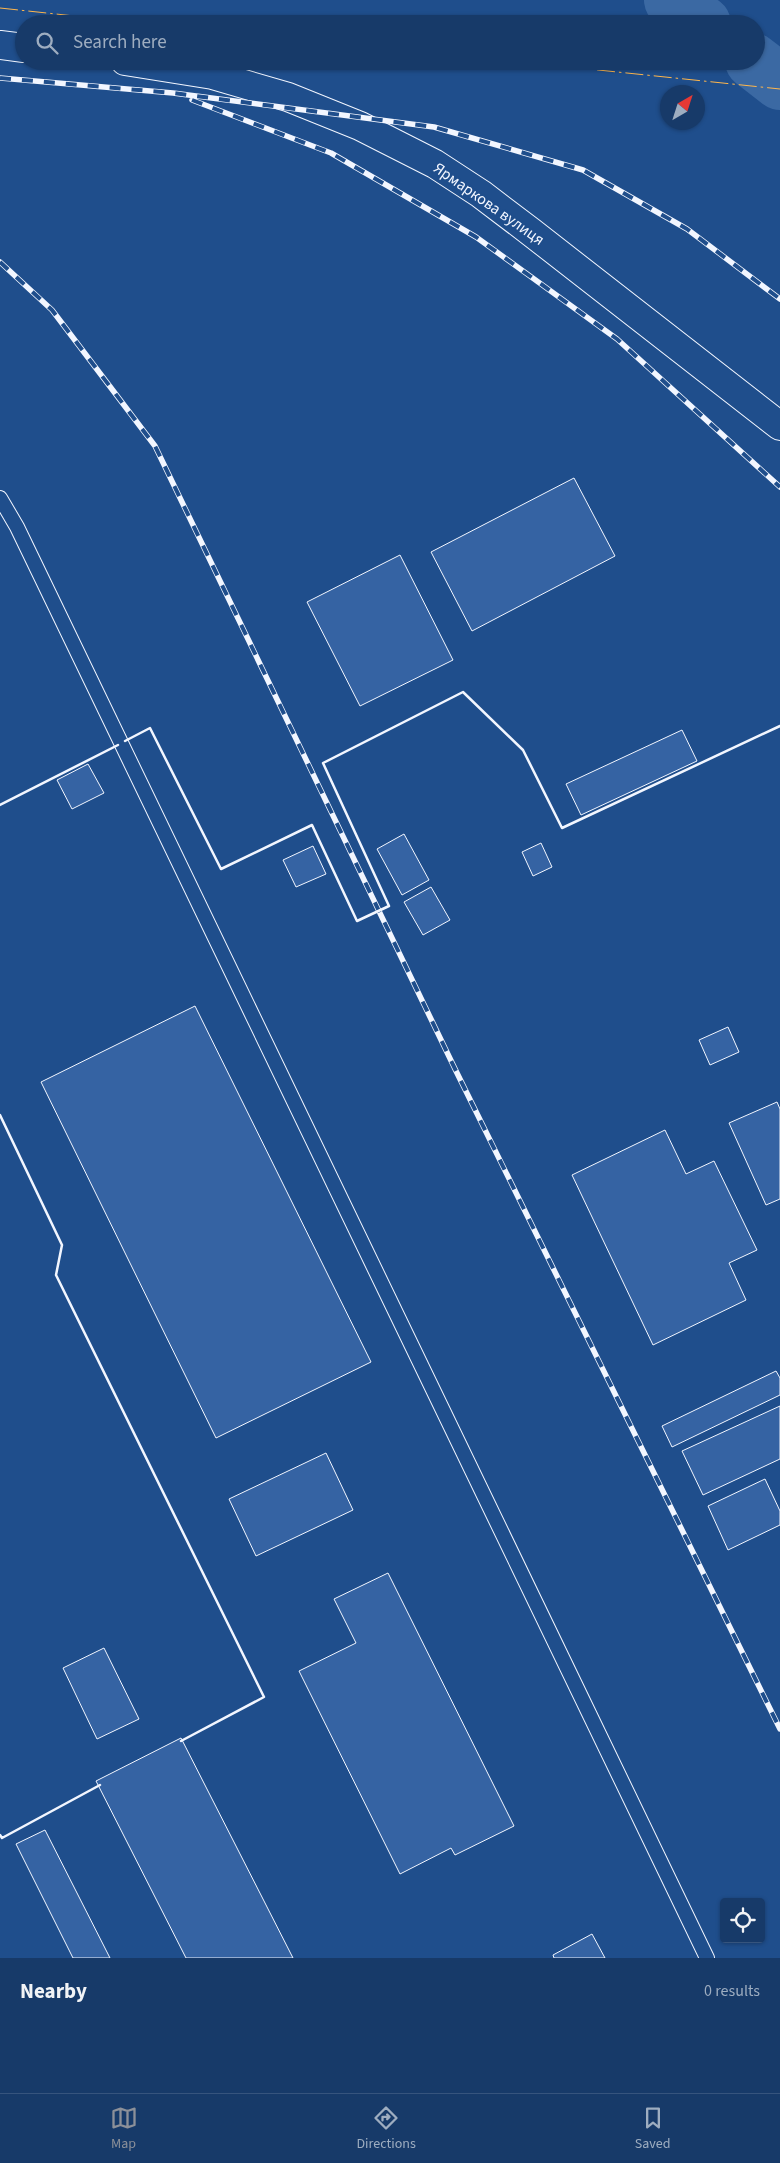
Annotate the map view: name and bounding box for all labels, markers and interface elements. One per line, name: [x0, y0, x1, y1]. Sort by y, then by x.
search box: [15, 15, 765, 70]
icon: search: [33, 29, 61, 57]
text: Search here: [73, 29, 167, 56]
north arrow: [660, 85, 705, 130]
street label: Ярмаркова вулиця: [429, 157, 549, 251]
map controls: [720, 1898, 765, 1943]
button: locate: [720, 1898, 765, 1943]
text: Nearby: [20, 1976, 87, 2006]
text: 0 results: [704, 1980, 760, 2002]
tab: Map: [110, 2104, 138, 2154]
tab: Directions: [357, 2104, 416, 2154]
tab: Saved: [635, 2104, 670, 2154]

